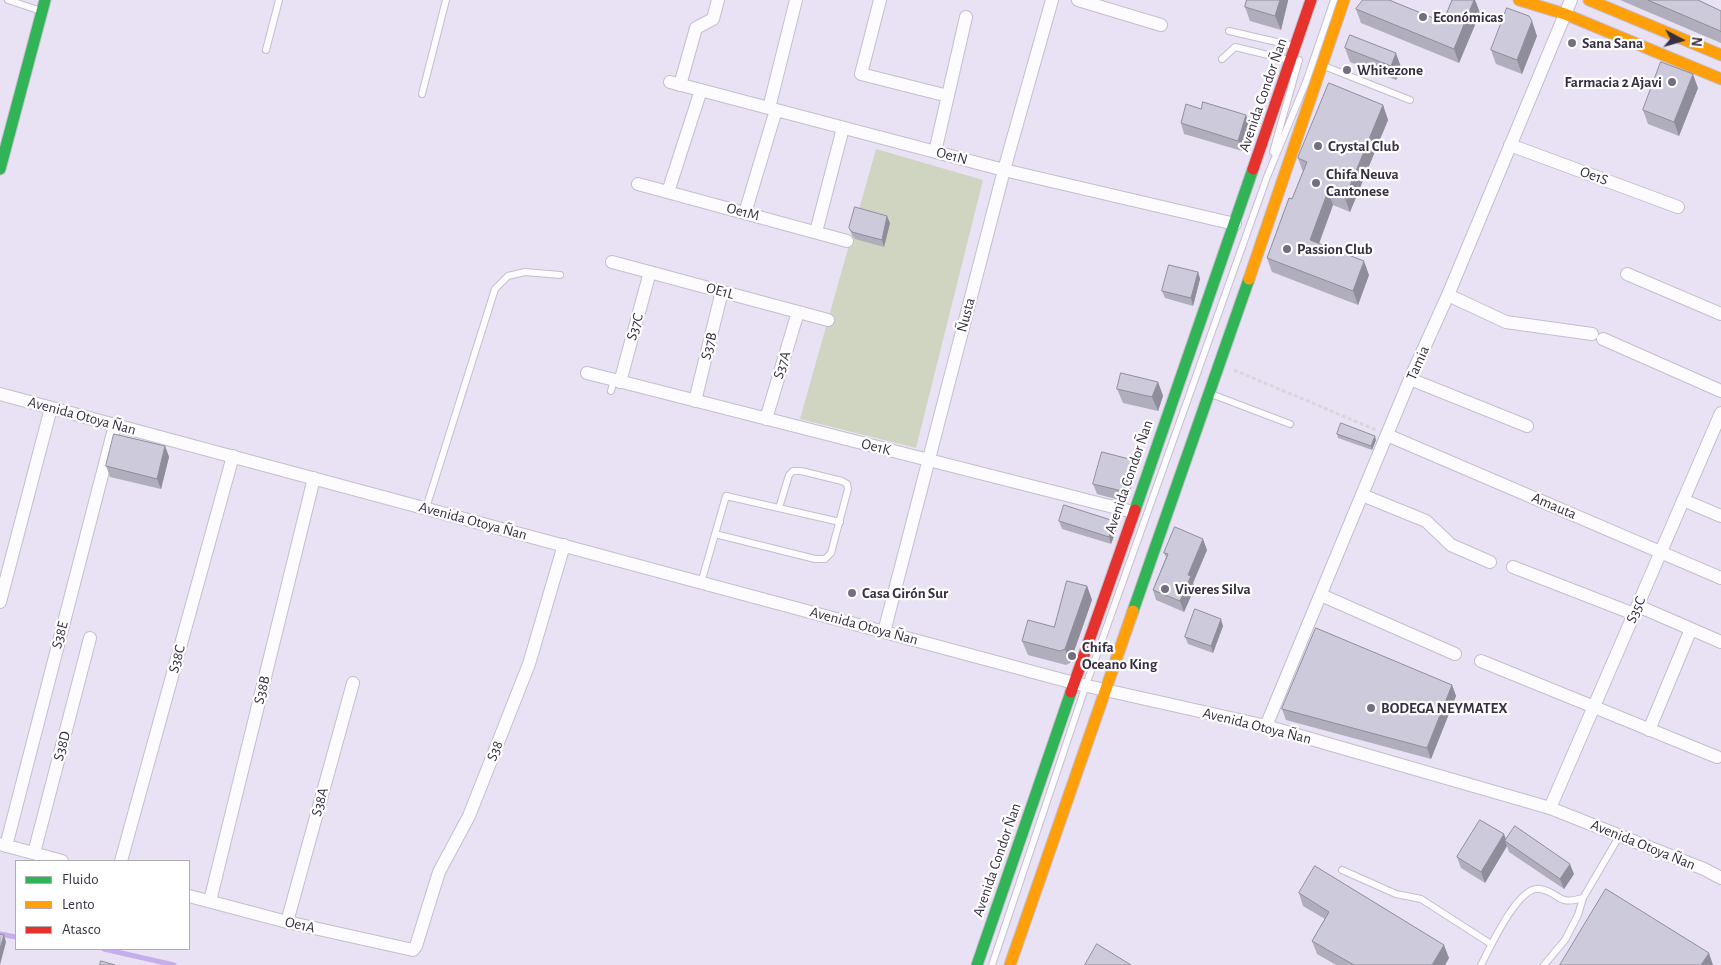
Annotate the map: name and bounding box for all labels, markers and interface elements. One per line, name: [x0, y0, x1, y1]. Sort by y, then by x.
place label: Económicas: [1433, 8, 1503, 26]
marker: Económicas: [1417, 11, 1429, 23]
north arrow: [1656, 15, 1706, 65]
place label: Sana Sana: [1582, 34, 1643, 52]
street label: Avenida Condor Ñan: [1235, 36, 1291, 154]
text: N: [1688, 36, 1703, 47]
marker: Sana Sana: [1566, 37, 1578, 49]
place label: Whitezone: [1357, 61, 1423, 79]
marker: Whitezone: [1341, 64, 1353, 76]
place label: Farmacia 2 Ajavi: [1564, 73, 1662, 91]
marker: Farmacia 2 Ajavi: [1666, 76, 1678, 88]
place label: Crystal Club: [1328, 137, 1399, 155]
marker: Crystal Club: [1312, 140, 1324, 152]
street label: Oe1N: [934, 143, 970, 169]
street label: Oe1S: [1577, 163, 1611, 189]
place label: Chifa Neuva Cantonese: [1326, 165, 1399, 200]
marker: Chifa Neuva Cantonese: [1310, 177, 1322, 189]
street label: Oe1M: [725, 199, 761, 225]
place label: Passion Club: [1297, 240, 1373, 258]
marker: Passion Club: [1281, 243, 1293, 255]
street label: OE1L: [704, 279, 736, 303]
street label: Ñusta: [953, 296, 979, 334]
street label: S37C: [623, 311, 647, 343]
street label: S37B: [697, 330, 721, 362]
street label: Tamia: [1403, 343, 1433, 383]
street label: S37A: [769, 349, 795, 381]
street label: Avenida Otoya Ñan: [26, 393, 138, 439]
street label: Avenida Condor Ñan: [1101, 418, 1157, 536]
street label: Oe1K: [859, 435, 893, 459]
street label: Amauta: [1529, 489, 1579, 523]
street label: Avenida Otoya Ñan: [417, 498, 529, 544]
place label: Viveres Silva: [1175, 580, 1251, 598]
marker: Viveres Silva: [1159, 583, 1171, 595]
place label: Casa Girón Sur: [862, 584, 948, 602]
marker: Casa Girón Sur: [846, 587, 858, 599]
street label: S35C: [1622, 594, 1650, 626]
street label: Avenida Otoya Ñan: [808, 603, 920, 649]
street label: S38E: [48, 619, 72, 651]
place label: Chifa Oceano King: [1082, 638, 1157, 673]
street label: S38C: [165, 643, 189, 675]
marker: Chifa Oceano King: [1066, 650, 1078, 662]
street label: S38B: [250, 674, 274, 706]
place label: BODEGA NEYMATEX: [1381, 699, 1507, 717]
marker: BODEGA NEYMATEX: [1365, 702, 1377, 714]
street label: Avenida Otoya Ñan: [1201, 704, 1313, 748]
street label: S38D: [49, 729, 75, 763]
street label: S38: [483, 738, 507, 764]
street label: S38A: [308, 786, 332, 818]
street label: Avenida Condor Ñan: [969, 801, 1025, 919]
street label: Avenida Otoya Ñan: [1588, 816, 1698, 874]
legend: [15, 860, 190, 950]
text: Fluido: [62, 872, 99, 887]
text: Lento: [62, 897, 95, 912]
street label: Oe1A: [283, 913, 317, 937]
text: Atasco: [62, 922, 101, 937]

